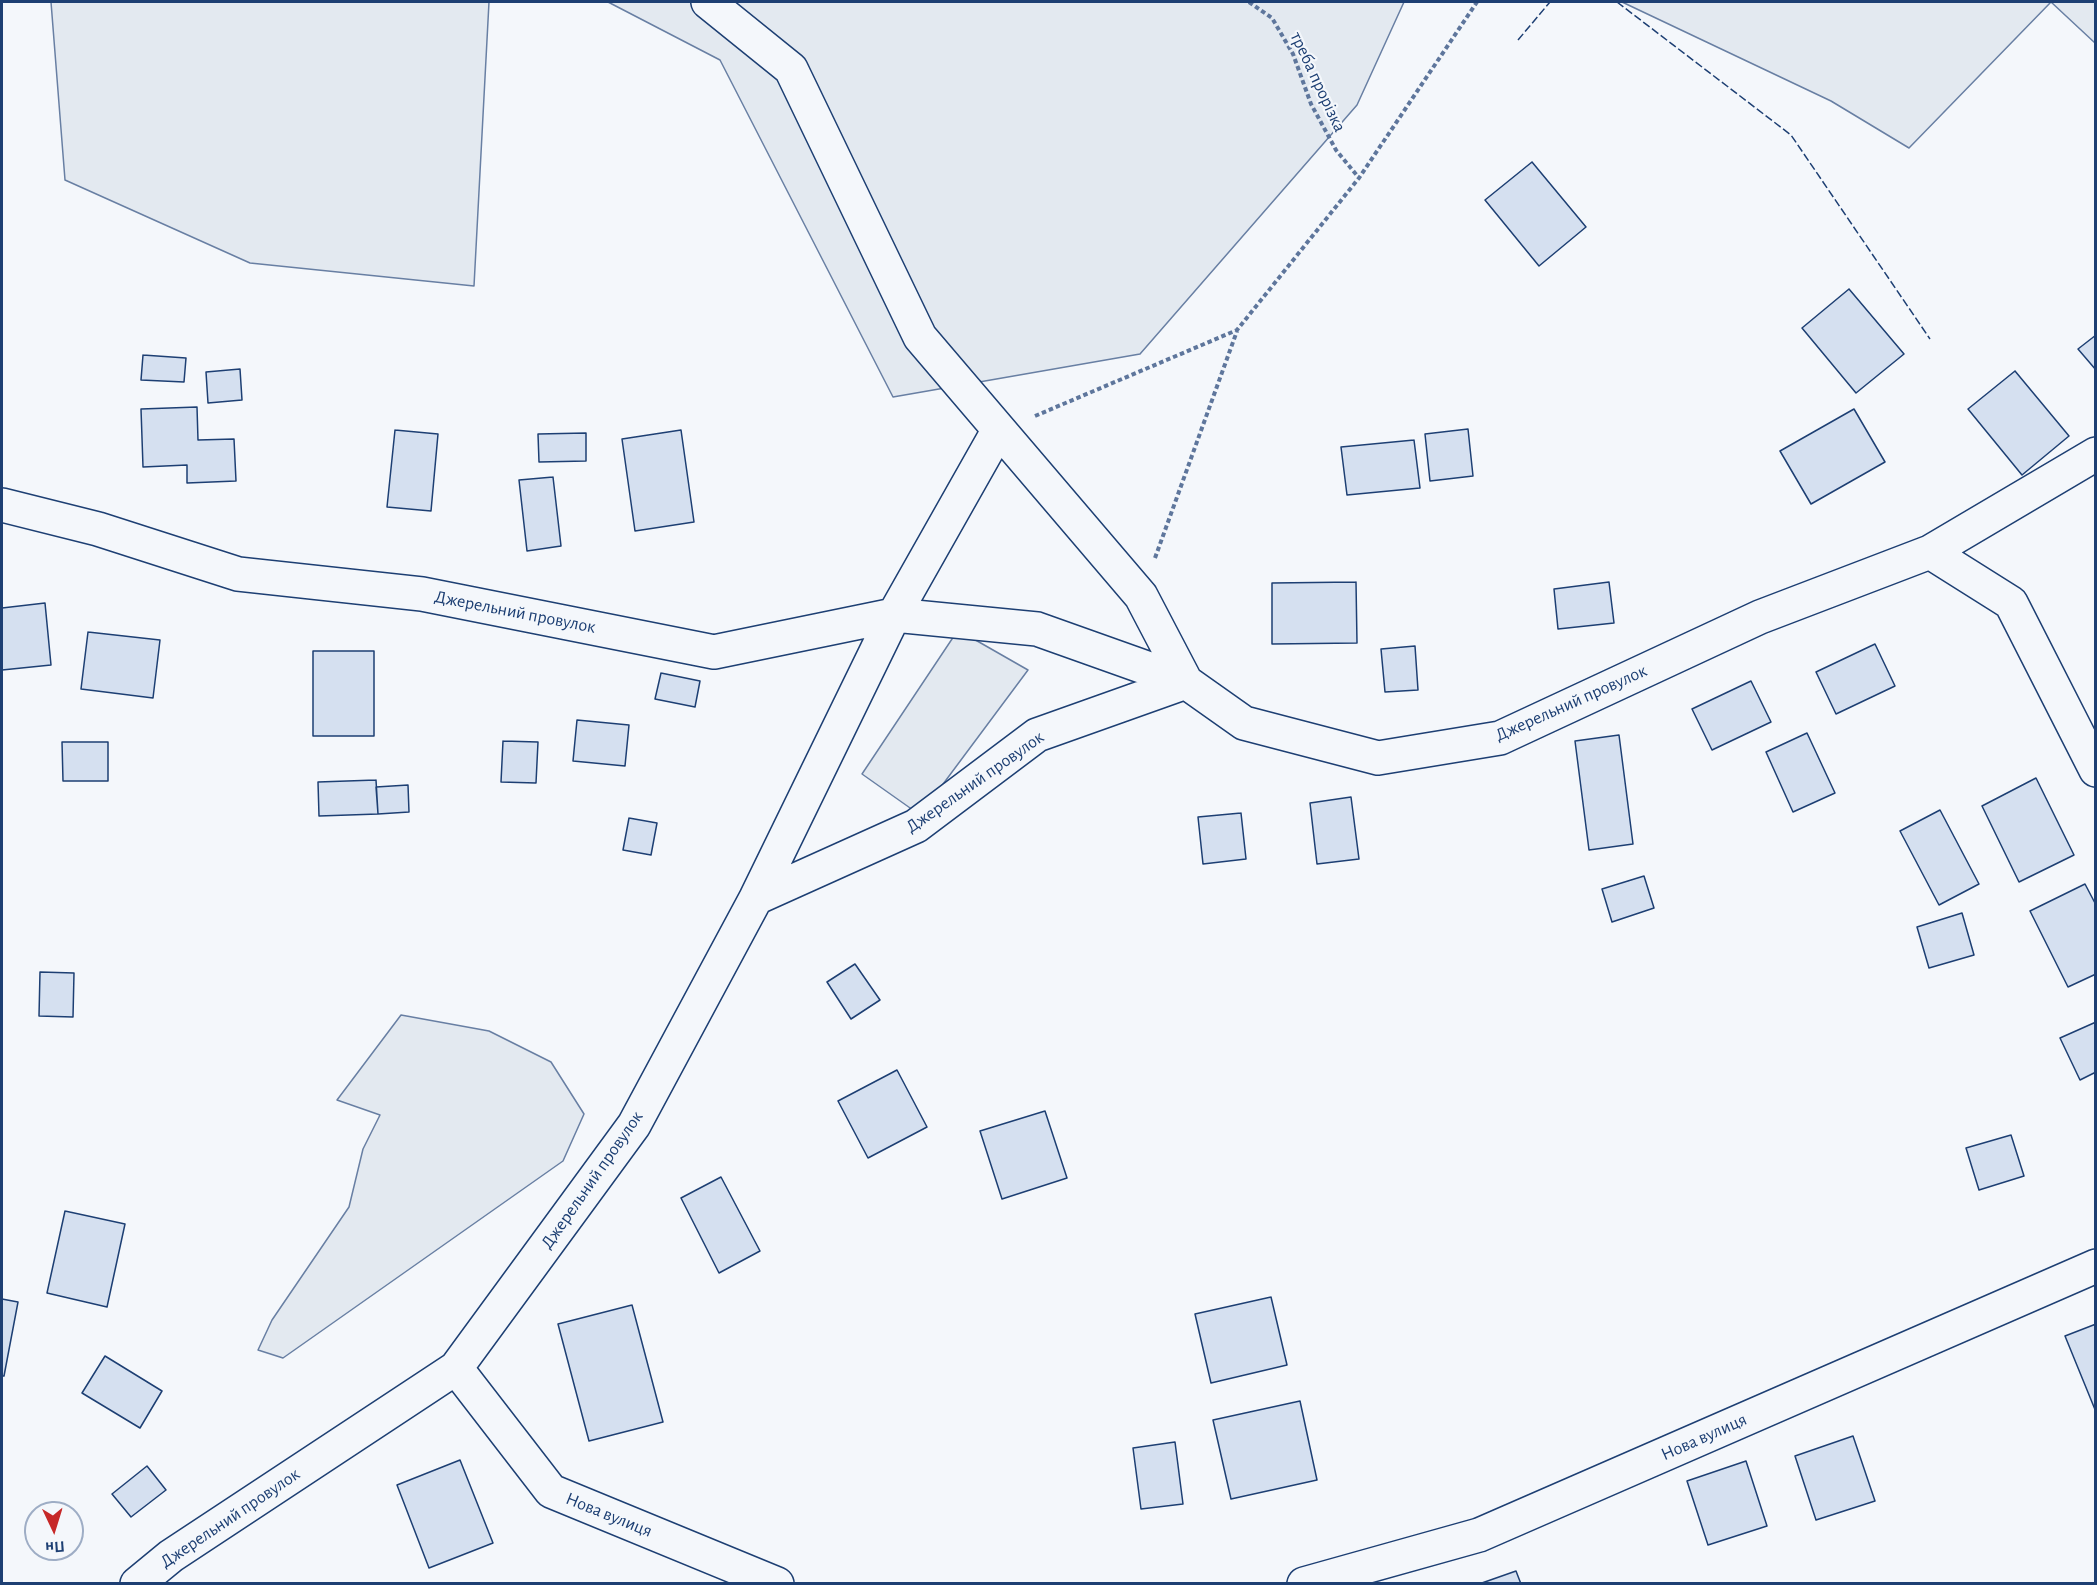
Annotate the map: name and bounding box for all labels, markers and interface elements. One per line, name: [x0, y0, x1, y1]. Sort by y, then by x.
street label: треба прорізка: [1285, 29, 1351, 135]
street label: Джерельний провулок: [433, 586, 597, 638]
street label: Джерельний провулок: [1492, 660, 1650, 746]
street label: Джерельний провулок: [902, 726, 1048, 838]
street label: Джерельний провулок: [536, 1107, 648, 1253]
street label: Нова вулиця: [1658, 1408, 1750, 1466]
street label: Джерельний провулок: [156, 1463, 304, 1573]
street label: Нова вулиця: [562, 1488, 656, 1542]
north arrow: [24, 1501, 84, 1561]
text: Пн: [45, 1538, 65, 1556]

